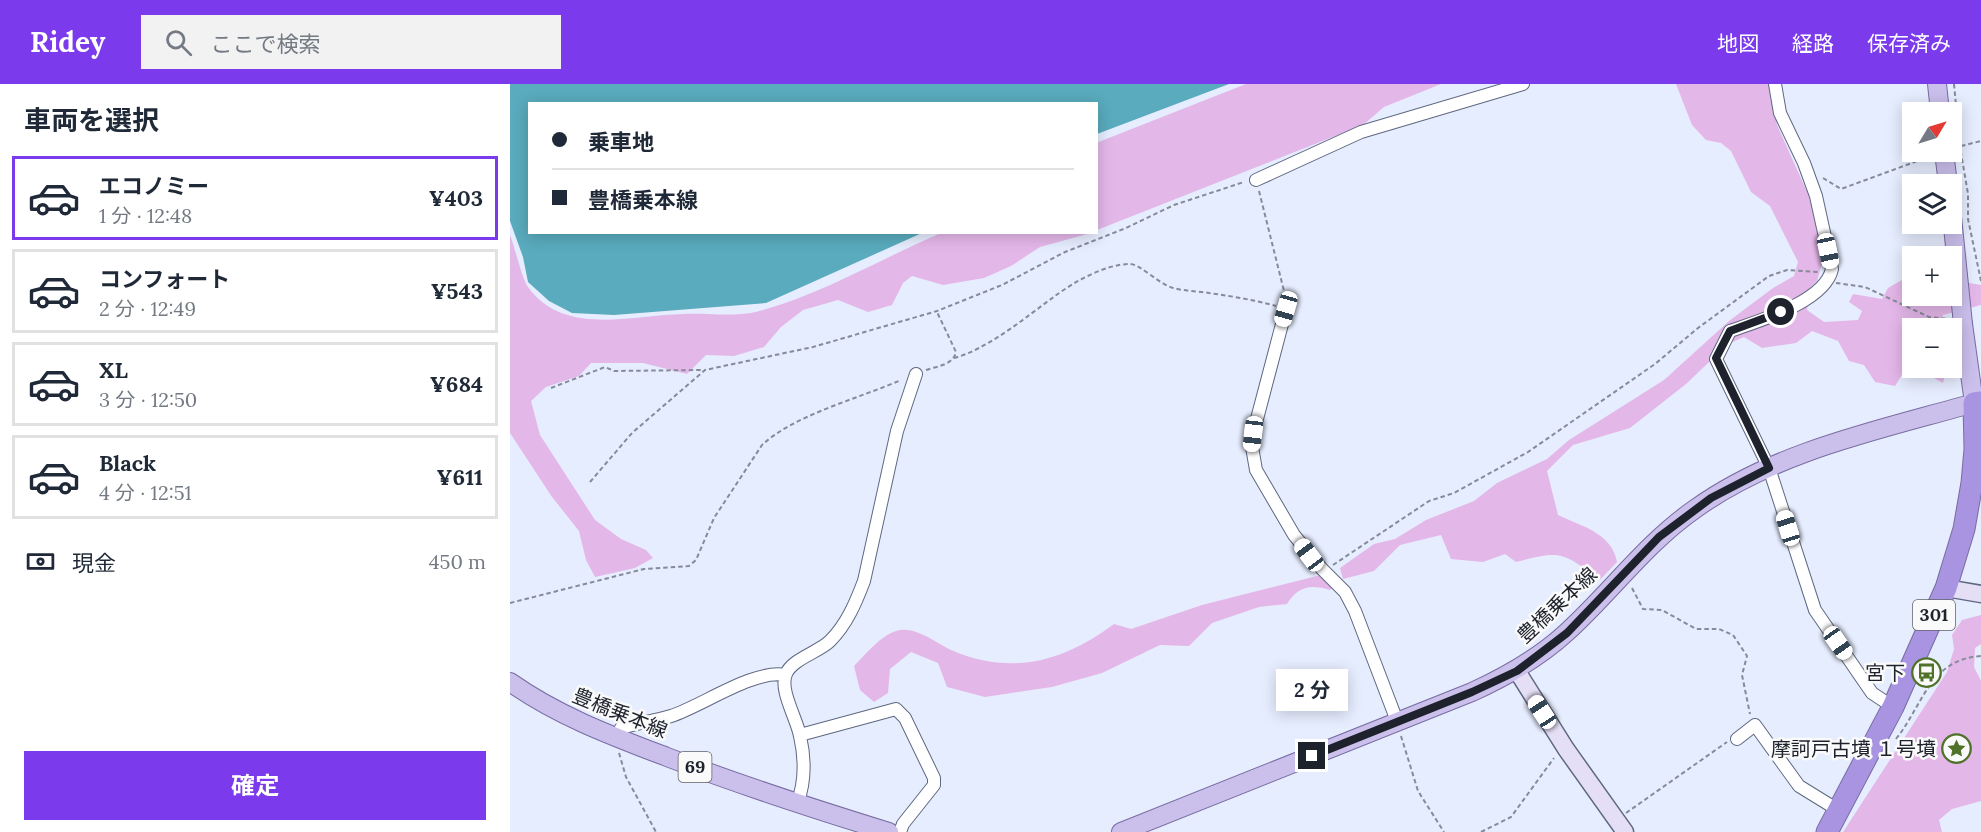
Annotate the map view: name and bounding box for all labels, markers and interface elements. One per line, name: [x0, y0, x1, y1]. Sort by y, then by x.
search box: [141, 15, 561, 69]
text: Ridey: [30, 24, 105, 60]
icon: search: [162, 26, 195, 59]
text: ここで検索: [210, 30, 320, 58]
text: 地図: [1717, 30, 1759, 57]
text: 経路: [1792, 30, 1834, 57]
text: 保存済み: [1867, 30, 1951, 57]
north arrow: [1902, 102, 1962, 162]
map controls: [1902, 102, 1962, 378]
text: 車両を選択: [24, 103, 159, 137]
text: 乗車地: [588, 128, 654, 156]
icon: car: [27, 171, 81, 225]
text: エコノミー: [99, 172, 209, 200]
button: layers: [1902, 174, 1962, 234]
text: ¥403: [429, 184, 483, 212]
text: 豊橋乗本線: [588, 186, 698, 214]
text: 1 分 · 12:48: [99, 203, 192, 228]
car: [1815, 232, 1841, 270]
button: +: [1902, 246, 1962, 306]
icon: car: [27, 264, 81, 318]
text: コンフォート: [99, 265, 230, 293]
text: ¥543: [431, 277, 483, 305]
car: [1272, 289, 1300, 329]
text: 2 分 · 12:49: [99, 296, 196, 321]
route start: [1767, 298, 1794, 325]
button: −: [1902, 318, 1962, 378]
text: XL: [99, 356, 128, 384]
icon: car: [27, 357, 81, 411]
text: ¥684: [430, 370, 483, 398]
text: 3 分 · 12:50: [99, 387, 197, 412]
car: [1242, 415, 1264, 453]
text: Black: [99, 449, 156, 477]
icon: car: [27, 450, 81, 504]
text: ¥611: [437, 463, 483, 491]
text: 4 分 · 12:51: [99, 480, 192, 505]
car: [1774, 508, 1802, 548]
car: [1291, 535, 1327, 575]
icon: cash: [24, 545, 57, 578]
text: 現金: [72, 549, 116, 577]
text: 450 m: [429, 549, 486, 574]
street label: 豊橋乗本線: [1512, 561, 1602, 648]
road number: 301: [1913, 600, 1955, 630]
car: [1820, 623, 1856, 663]
bus stop icon: 宮下: [1910, 657, 1942, 689]
place label: 宮下: [1865, 660, 1905, 685]
callout: 2 分: [1276, 669, 1348, 711]
text: 2 分: [1294, 677, 1330, 702]
street label: 豊橋乗本線: [569, 682, 671, 743]
car: [1525, 692, 1559, 732]
place icon: 摩訶戸古墳 １号墳: [1941, 733, 1973, 765]
place label: 摩訶戸古墳 １号墳: [1771, 736, 1936, 761]
route end: [1298, 742, 1325, 769]
button: 確定: [24, 751, 486, 820]
road number: 69: [678, 752, 711, 782]

